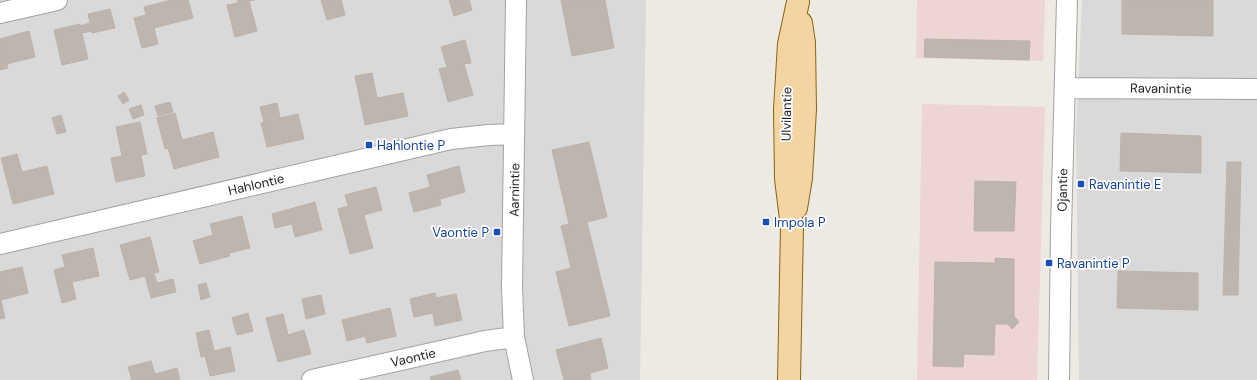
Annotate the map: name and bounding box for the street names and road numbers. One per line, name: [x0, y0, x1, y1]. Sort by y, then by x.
street label: Ravanintie: [1130, 79, 1192, 98]
street label: Ulvilantie: [778, 87, 795, 141]
street label: Aarnintie: [506, 163, 523, 217]
street label: Ojantie: [1054, 168, 1071, 212]
street label: Hahlontie: [226, 170, 286, 199]
street label: Vaontie: [389, 344, 437, 371]

